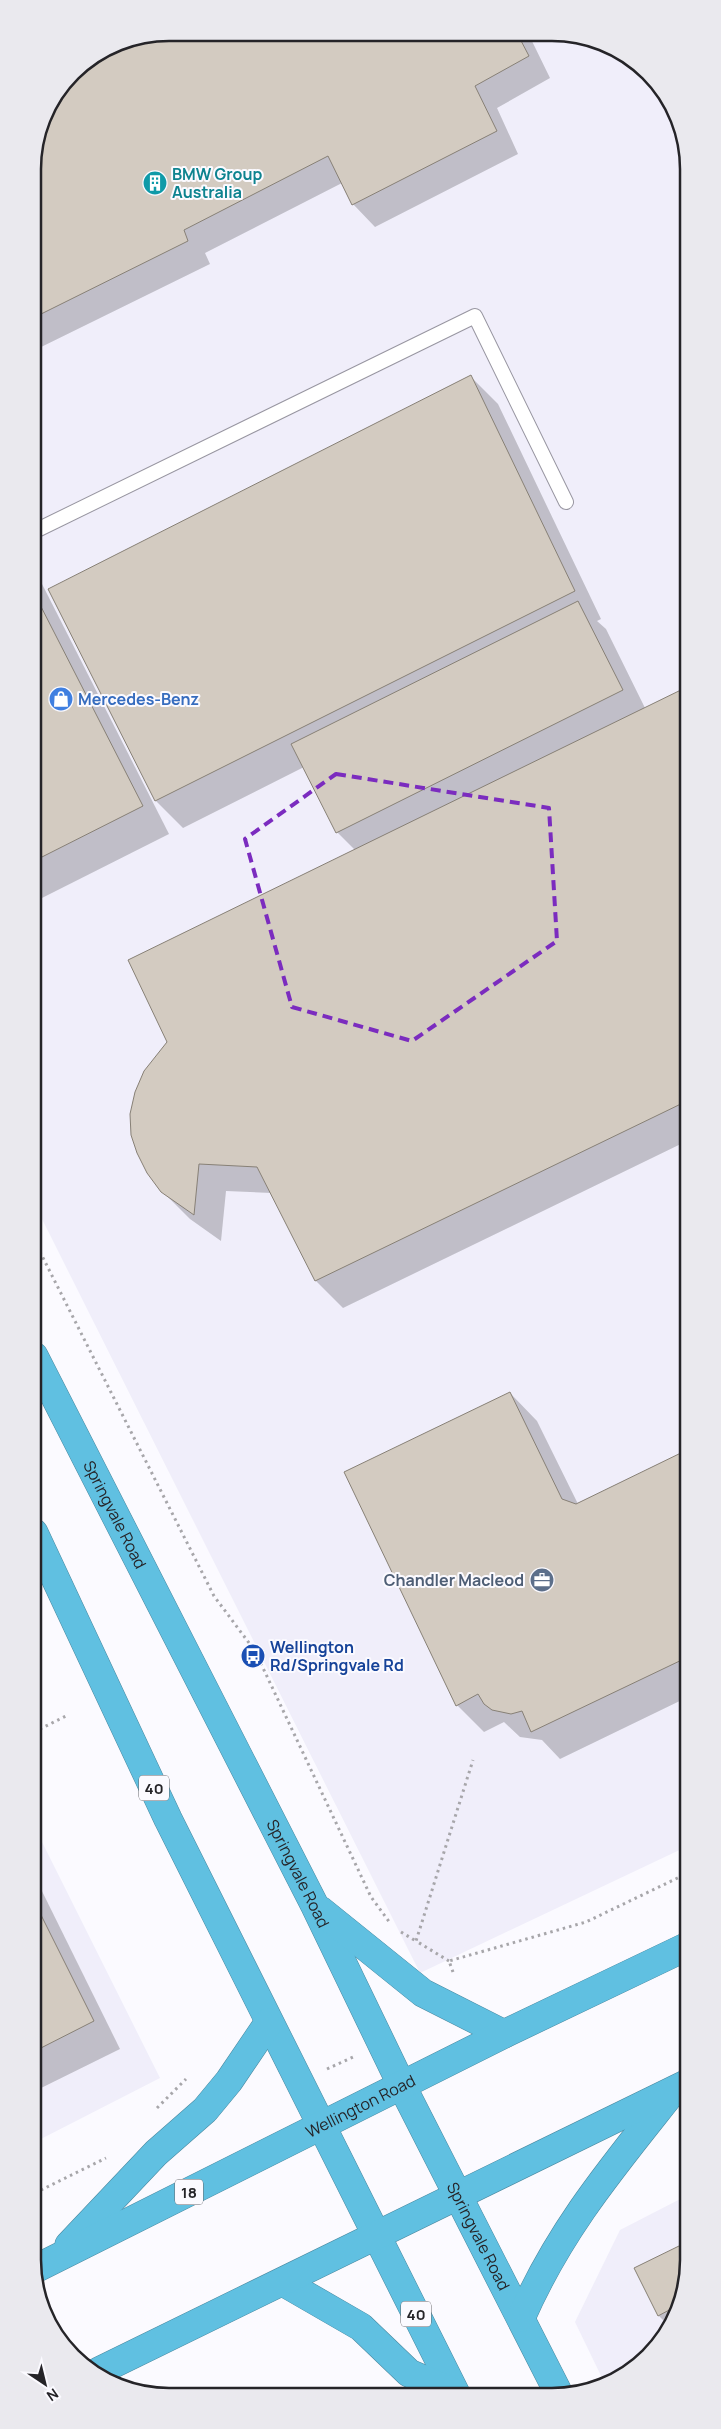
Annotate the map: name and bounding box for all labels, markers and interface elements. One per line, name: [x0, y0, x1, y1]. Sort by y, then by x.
place label: BMW Group Australia: [172, 163, 262, 203]
building icon: BMW Group Australia: [142, 170, 168, 196]
shop icon: Mercedes-Benz: [48, 686, 74, 712]
place label: Mercedes-Benz: [78, 688, 199, 710]
street label: Springvale Road: [78, 1457, 152, 1572]
office icon: Chandler Macleod: [529, 1567, 555, 1593]
place label: Chandler Macleod: [384, 1569, 524, 1591]
place label: Wellington Rd/Springvale Rd: [270, 1636, 404, 1676]
bus stop icon: Wellington Rd/Springvale Rd: [240, 1643, 266, 1669]
road number: 40: [139, 1776, 169, 1800]
street label: Springvale Road: [262, 1816, 335, 1931]
street label: Wellington Road: [302, 2069, 419, 2143]
street label: Springvale Road: [442, 2178, 515, 2294]
road number: 18: [175, 2180, 203, 2204]
road number: 40: [401, 2302, 431, 2326]
north arrow: [20, 2359, 70, 2409]
text: N: [43, 2384, 62, 2406]

